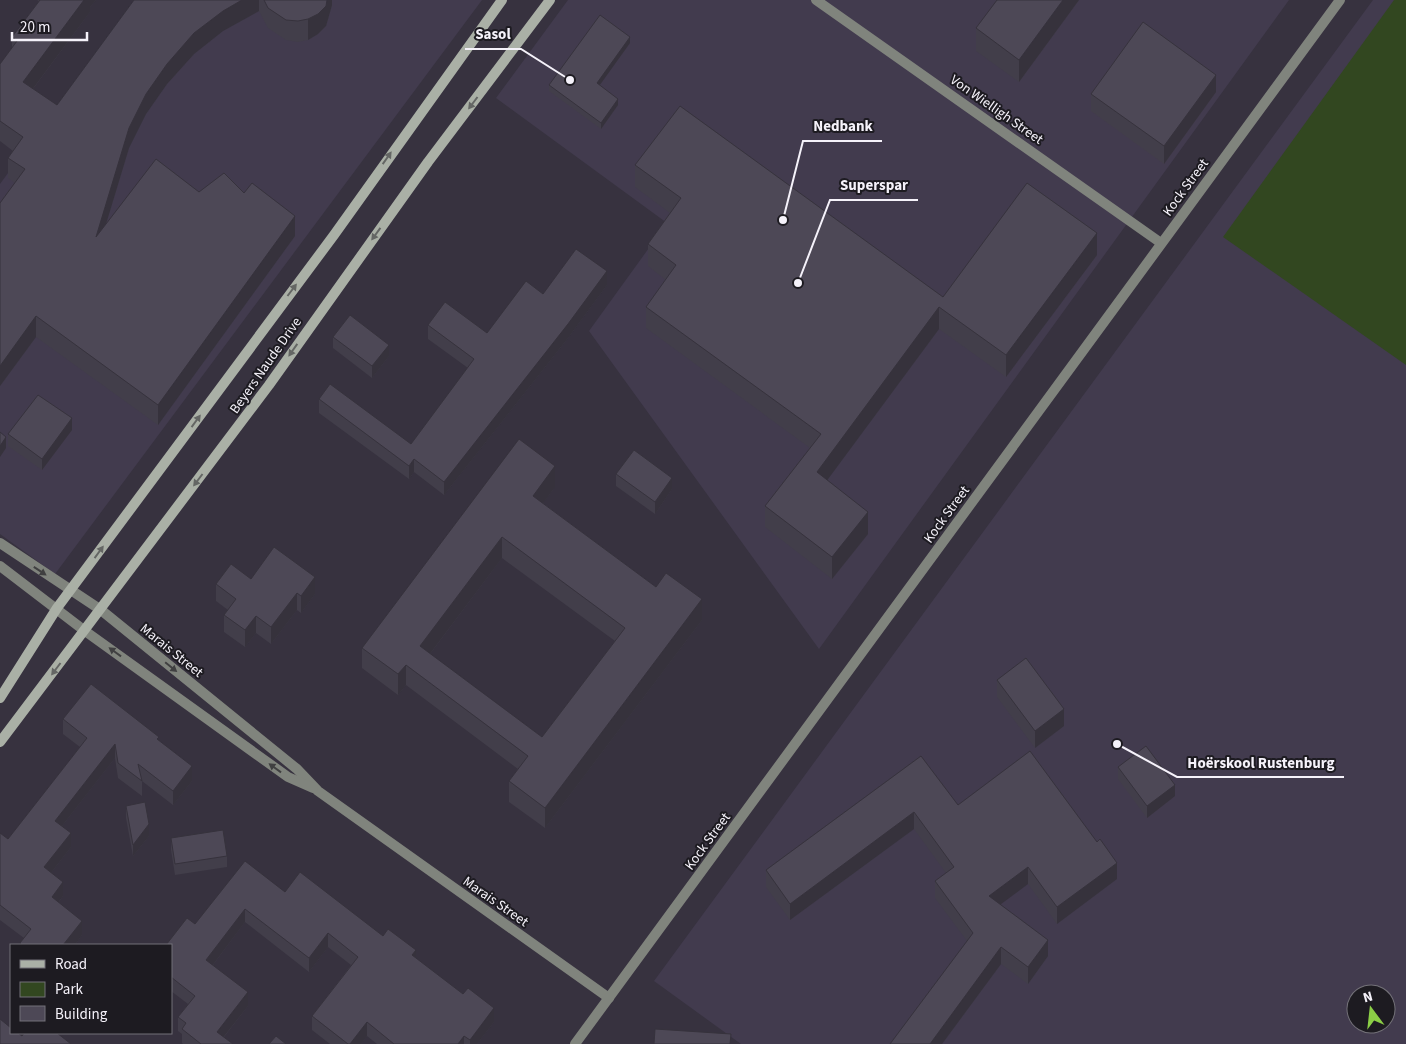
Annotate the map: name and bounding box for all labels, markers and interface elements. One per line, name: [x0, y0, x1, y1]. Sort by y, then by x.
scale bar: [12, 10, 88, 42]
text: 20 m: [20, 17, 50, 38]
callout: Sasol: [465, 19, 521, 49]
text: Sasol: [475, 24, 511, 45]
street label: Von Wielligh Street: [946, 70, 1047, 150]
one-way arrow: [467, 96, 478, 109]
callout: Nedbank: [803, 111, 882, 141]
text: Nedbank: [813, 116, 874, 137]
one-way arrow: [382, 152, 392, 165]
street label: Kock Street: [1158, 154, 1214, 220]
callout: Superspar: [830, 170, 918, 200]
text: Superspar: [840, 175, 908, 196]
one-way arrow: [371, 227, 381, 241]
one-way arrow: [287, 284, 298, 297]
street label: Beyers Naude Drive: [225, 313, 307, 418]
one-way arrow: [288, 343, 298, 357]
one-way arrow: [190, 415, 201, 428]
one-way arrow: [193, 473, 203, 487]
street label: Kock Street: [919, 481, 975, 547]
one-way arrow: [94, 546, 105, 559]
one-way arrow: [34, 566, 47, 576]
street label: Marais Street: [136, 619, 207, 683]
one-way arrow: [108, 647, 122, 657]
one-way arrow: [50, 662, 61, 675]
one-way arrow: [164, 662, 177, 673]
callout: Hoërskool Rustenburg: [1177, 747, 1344, 777]
text: Hoërskool Rustenburg: [1187, 753, 1335, 774]
one-way arrow: [268, 763, 282, 773]
street label: Kock Street: [680, 808, 736, 874]
street label: Marais Street: [459, 872, 533, 932]
legend: [10, 944, 172, 1034]
text: Road: [55, 954, 87, 975]
text: Park: [55, 979, 84, 1000]
north arrow: [1346, 984, 1396, 1034]
text: N: [1361, 987, 1375, 1008]
text: Building: [55, 1004, 108, 1025]

